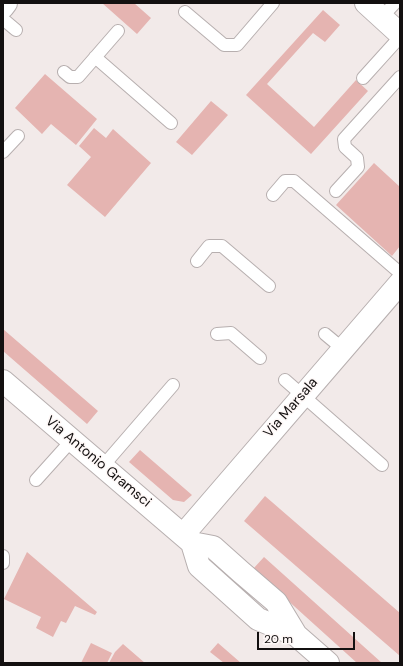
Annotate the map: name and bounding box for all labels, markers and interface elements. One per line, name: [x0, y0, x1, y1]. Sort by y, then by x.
street label: Via Marsala: [260, 375, 322, 441]
street label: Via Antonio Gramsci: [42, 413, 154, 511]
scale bar: [259, 624, 357, 650]
text: 20 m: [264, 631, 293, 647]

